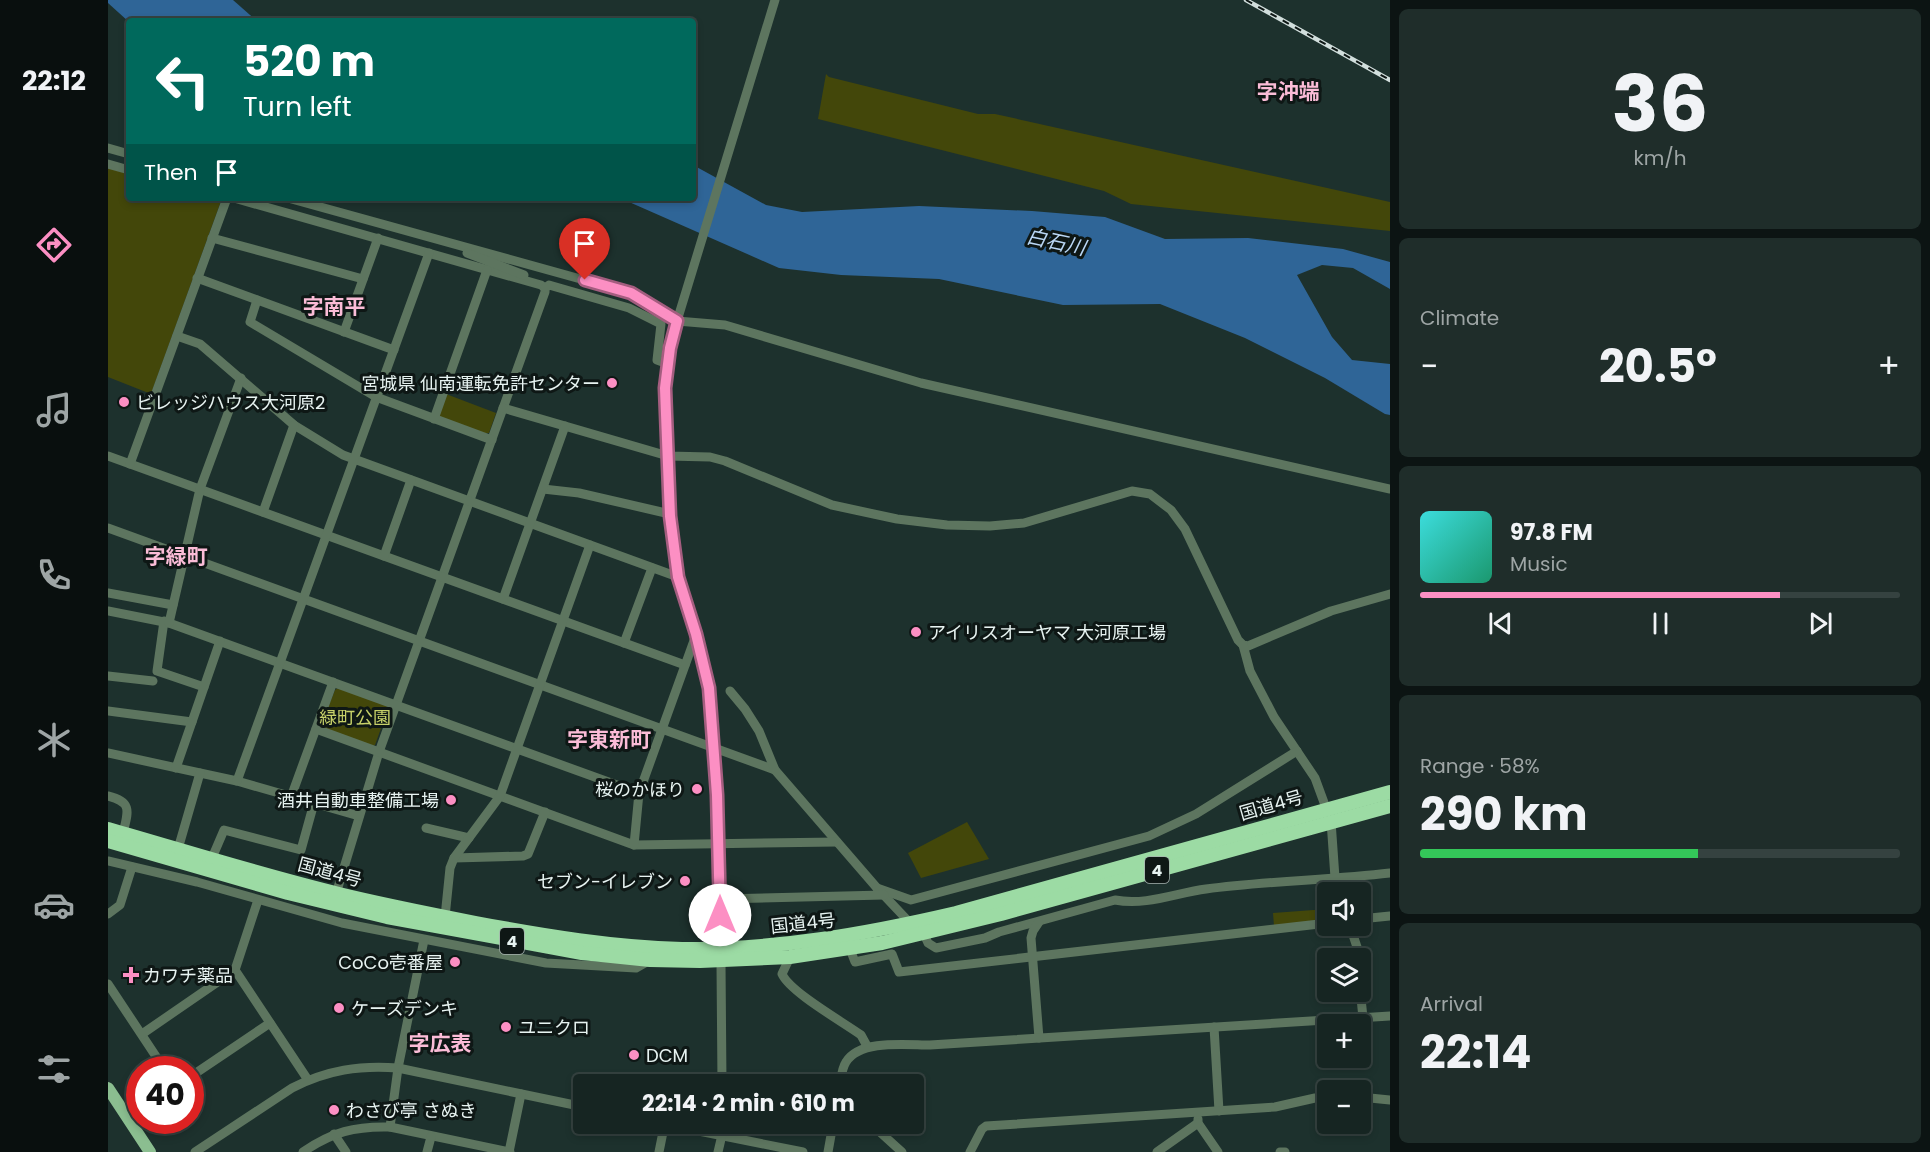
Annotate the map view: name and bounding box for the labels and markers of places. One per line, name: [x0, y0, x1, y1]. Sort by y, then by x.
pin: [559, 218, 610, 280]
place label: 宮城県 仙南運転免許センター: [361, 371, 600, 396]
marker: 宮城県 仙南運転免許センター: [605, 376, 619, 390]
place label: ビレッジハウス大河原2: [136, 390, 325, 415]
marker: ビレッジハウス大河原2: [117, 395, 131, 409]
place label: アイリスオーヤマ 大河原工場: [928, 620, 1166, 645]
marker: アイリスオーヤマ 大河原工場: [909, 625, 923, 639]
place label: 桜のかほり: [595, 777, 685, 802]
marker: 桜のかほり: [690, 782, 704, 796]
place label: 酒井自動車整備工場: [277, 788, 439, 813]
marker: 酒井自動車整備工場: [444, 793, 458, 807]
place label: セブン-イレブン: [537, 869, 673, 894]
marker: セブン-イレブン: [678, 874, 692, 888]
place label: CoCo壱番屋: [338, 950, 443, 975]
marker: CoCo壱番屋: [448, 955, 462, 969]
place label: カワチ薬品: [143, 963, 233, 988]
marker: カワチ薬品: [124, 968, 138, 982]
place label: ケーズデンキ: [351, 996, 458, 1021]
marker: ケーズデンキ: [332, 1001, 346, 1015]
place label: ユニクロ: [518, 1015, 590, 1040]
marker: ユニクロ: [499, 1020, 513, 1034]
place label: DCM: [646, 1043, 688, 1068]
marker: DCM: [627, 1048, 641, 1062]
place label: わさび亭 さぬき: [346, 1098, 476, 1123]
marker: わさび亭 さぬき: [327, 1103, 341, 1117]

